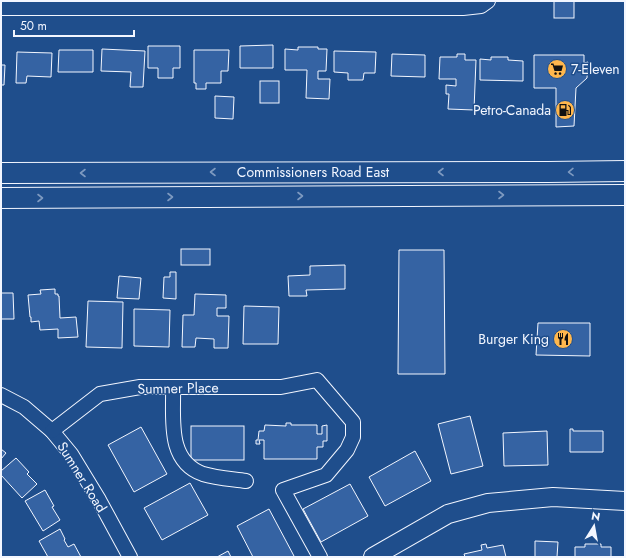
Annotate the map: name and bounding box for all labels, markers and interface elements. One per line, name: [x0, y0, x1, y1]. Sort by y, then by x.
scale bar: [14, 12, 134, 38]
text: 50 m: [20, 17, 47, 35]
supermarket icon: 7-Eleven: [546, 58, 568, 80]
place label: 7-Eleven: [571, 59, 620, 79]
fuel station icon: Petro-Canada: [554, 99, 576, 121]
place label: Petro-Canada: [473, 100, 551, 120]
street label: Commissioners Road East: [237, 162, 390, 182]
one-way arrow: [80, 168, 86, 177]
one-way arrow: [210, 168, 216, 176]
one-way arrow: [438, 168, 444, 176]
one-way arrow: [568, 168, 574, 176]
one-way arrow: [498, 191, 504, 199]
one-way arrow: [297, 192, 303, 200]
one-way arrow: [167, 193, 173, 201]
one-way arrow: [37, 194, 43, 202]
restaurant icon: Burger King: [552, 328, 574, 350]
place label: Burger King: [478, 329, 549, 349]
street label: Sumner Place: [137, 377, 219, 399]
street label: Sumner Road: [52, 438, 112, 516]
north arrow: [574, 506, 614, 546]
text: N: [590, 507, 602, 525]

